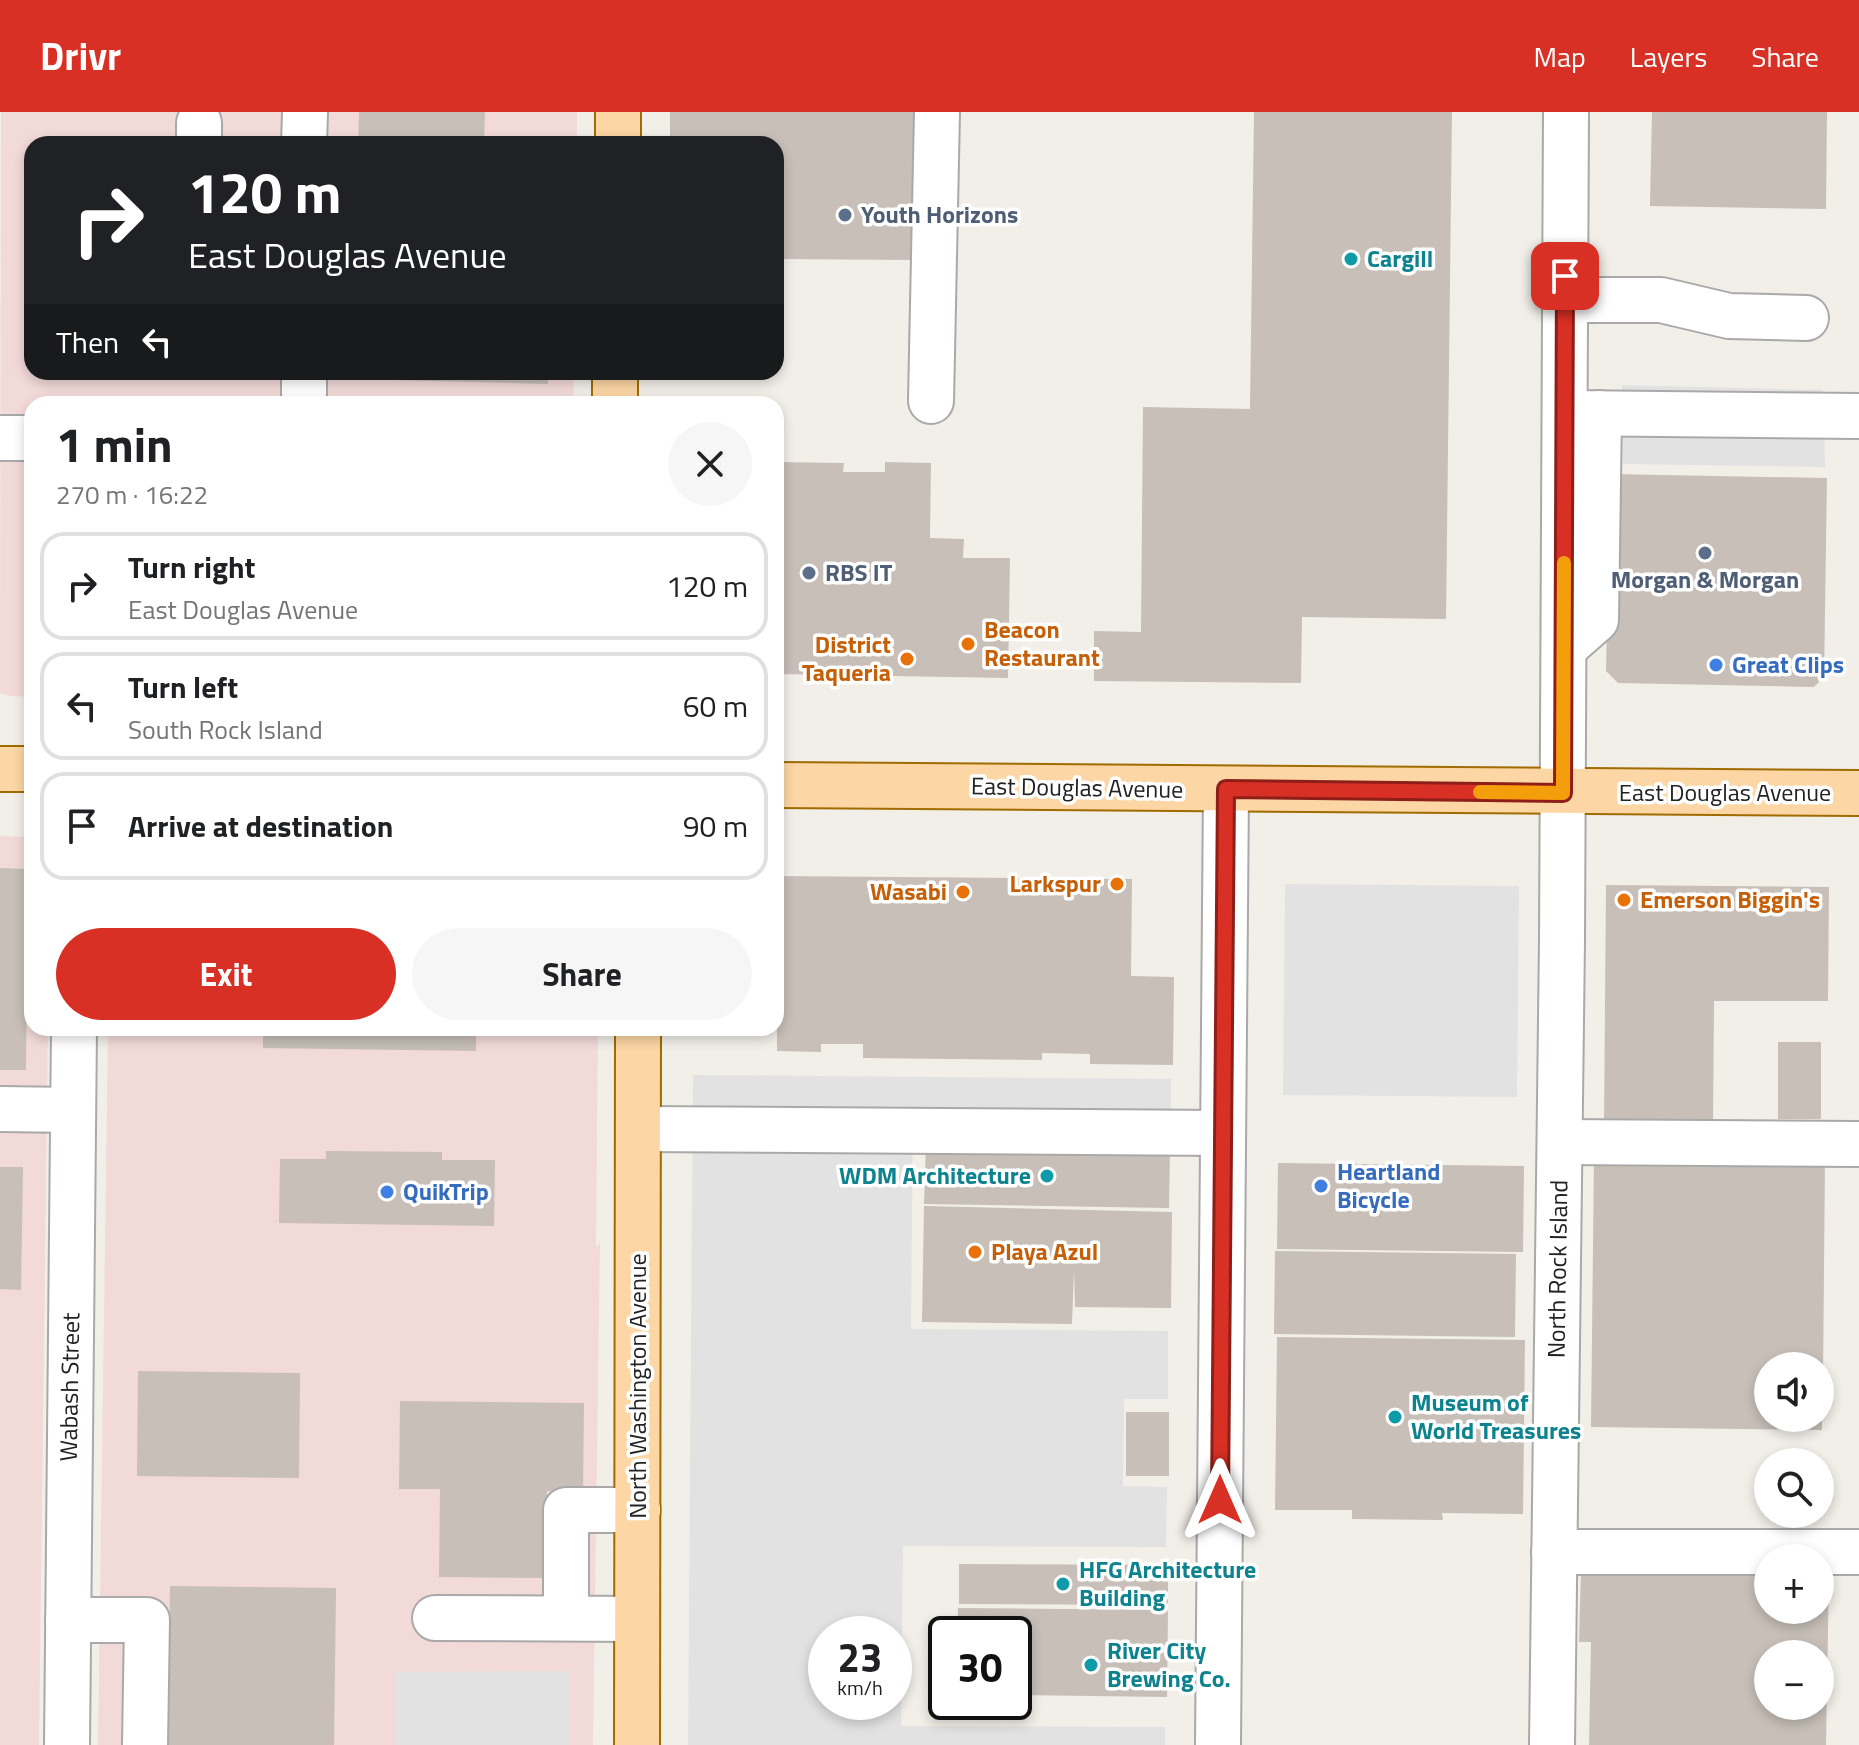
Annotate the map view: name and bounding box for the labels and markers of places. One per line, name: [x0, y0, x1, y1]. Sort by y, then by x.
place label: Youth Horizons: [861, 196, 1018, 232]
marker: Youth Horizons: [836, 206, 854, 224]
place label: Cargill: [1367, 240, 1433, 276]
pin: [1531, 242, 1599, 310]
marker: Cargill: [1342, 250, 1360, 268]
marker: Morgan & Morgan: [1696, 544, 1714, 562]
place label: RBS IT: [825, 554, 893, 590]
place label: Morgan & Morgan: [1611, 561, 1799, 597]
marker: RBS IT: [800, 564, 818, 582]
place label: Beacon Restaurant: [984, 611, 1100, 675]
place label: District Taqueria: [802, 626, 891, 690]
marker: Beacon Restaurant: [959, 635, 977, 653]
place label: Great Clips: [1732, 646, 1844, 682]
marker: District Taqueria: [898, 650, 916, 668]
marker: Great Clips: [1707, 656, 1725, 674]
place label: Larkspur: [1010, 865, 1101, 901]
place label: Wasabi: [870, 873, 947, 909]
marker: Larkspur: [1108, 875, 1126, 893]
place label: Emerson Biggin's: [1640, 881, 1820, 917]
marker: Wasabi: [954, 883, 972, 901]
marker: Emerson Biggin's: [1615, 891, 1633, 909]
place label: Heartland Bicycle: [1337, 1153, 1440, 1217]
place label: WDM Architecture: [839, 1157, 1031, 1193]
marker: WDM Architecture: [1038, 1167, 1056, 1185]
place label: QuikTrip: [403, 1173, 489, 1209]
marker: Heartland Bicycle: [1312, 1177, 1330, 1195]
marker: QuikTrip: [378, 1183, 396, 1201]
place label: Playa Azul: [991, 1233, 1098, 1269]
marker: Playa Azul: [966, 1243, 984, 1261]
place label: Museum of World Treasures: [1411, 1384, 1581, 1448]
marker: Museum of World Treasures: [1386, 1408, 1404, 1426]
place label: HFG Architecture Building: [1079, 1551, 1256, 1615]
marker: HFG Architecture Building: [1054, 1575, 1072, 1593]
place label: River City Brewing Co.: [1107, 1632, 1231, 1696]
marker: River City Brewing Co.: [1082, 1656, 1100, 1674]

